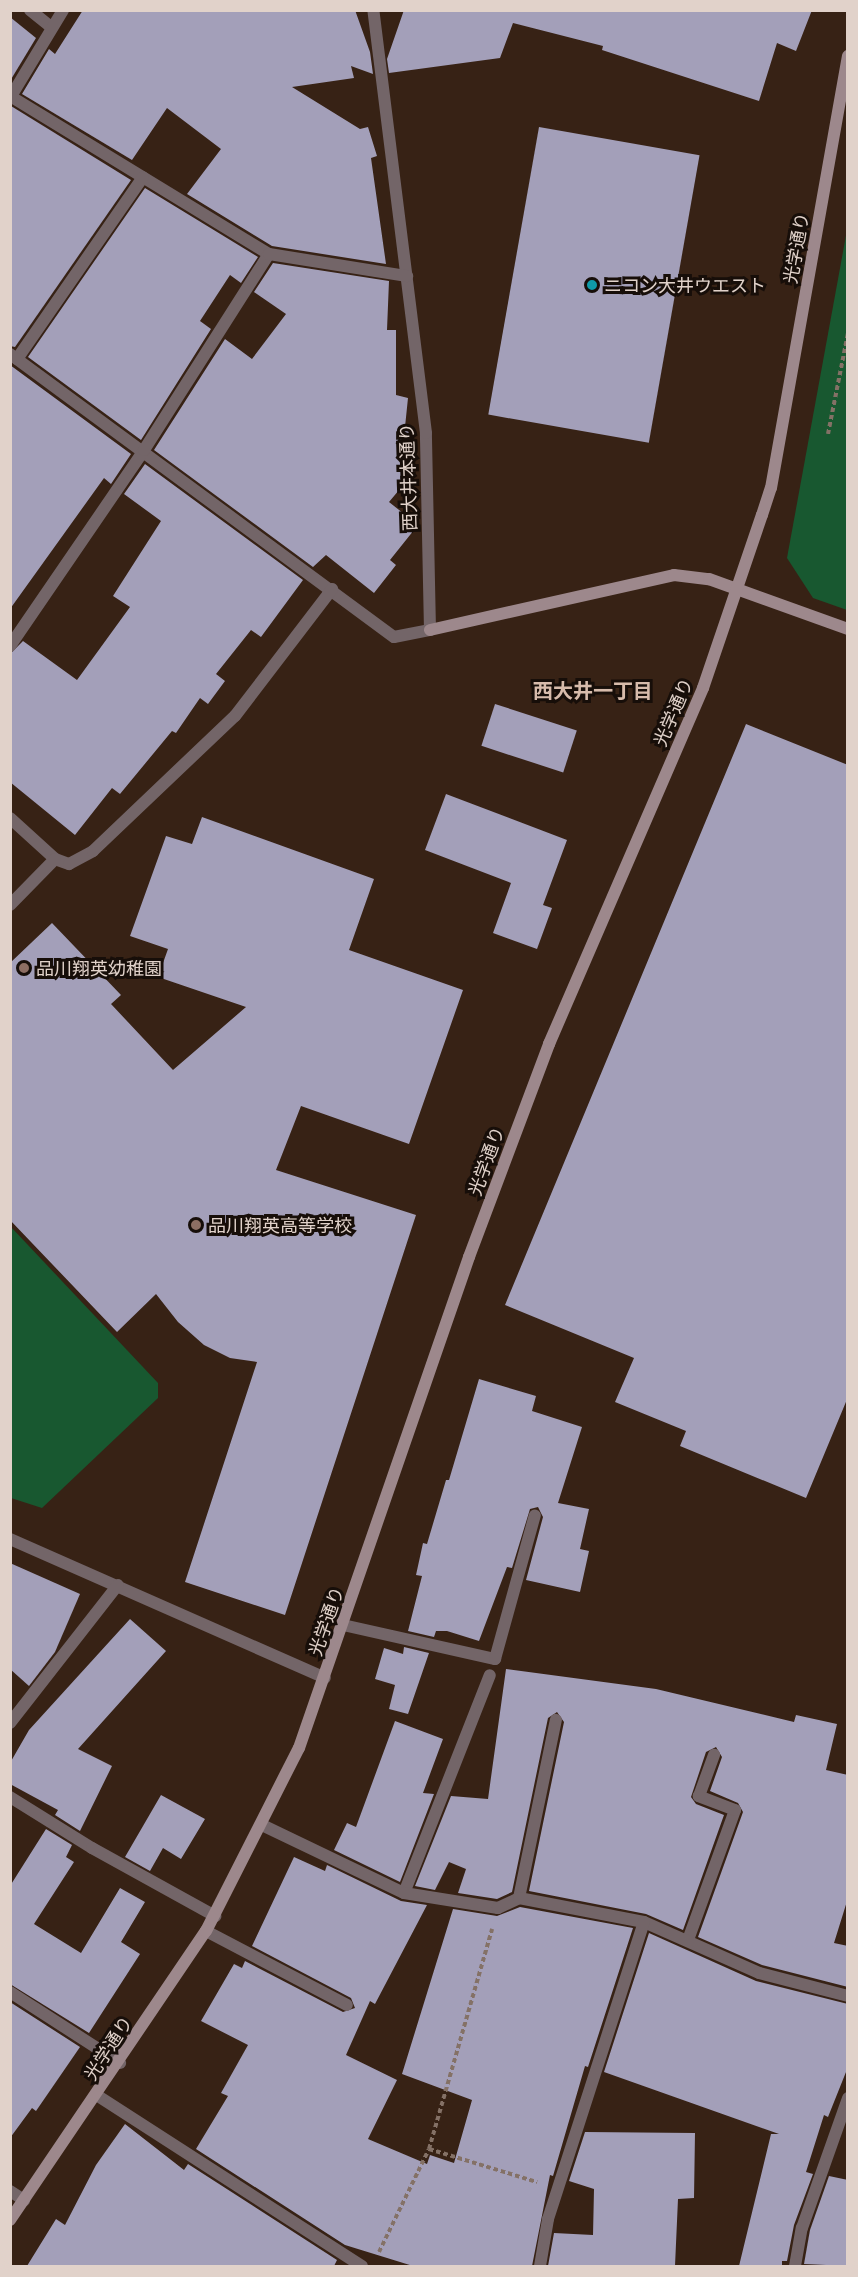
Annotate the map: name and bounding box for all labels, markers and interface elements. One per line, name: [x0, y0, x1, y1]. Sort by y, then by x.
street label: 光学通り: [779, 211, 813, 285]
place label: ニコン大井ウエスト: [604, 274, 766, 296]
marker: ニコン大井ウエスト: [585, 278, 599, 292]
street label: 西大井本通り: [395, 423, 421, 531]
street label: 光学通り: [649, 675, 697, 749]
district label: 西大井一丁目: [533, 678, 653, 702]
place label: 品川翔英幼稚園: [36, 957, 162, 979]
marker: 品川翔英幼稚園: [17, 961, 31, 975]
street label: 光学通り: [464, 1123, 508, 1199]
place label: 品川翔英高等学校: [208, 1214, 352, 1236]
marker: 品川翔英高等学校: [189, 1218, 203, 1232]
street label: 光学通り: [304, 1583, 348, 1659]
street label: 光学通り: [79, 2012, 137, 2084]

